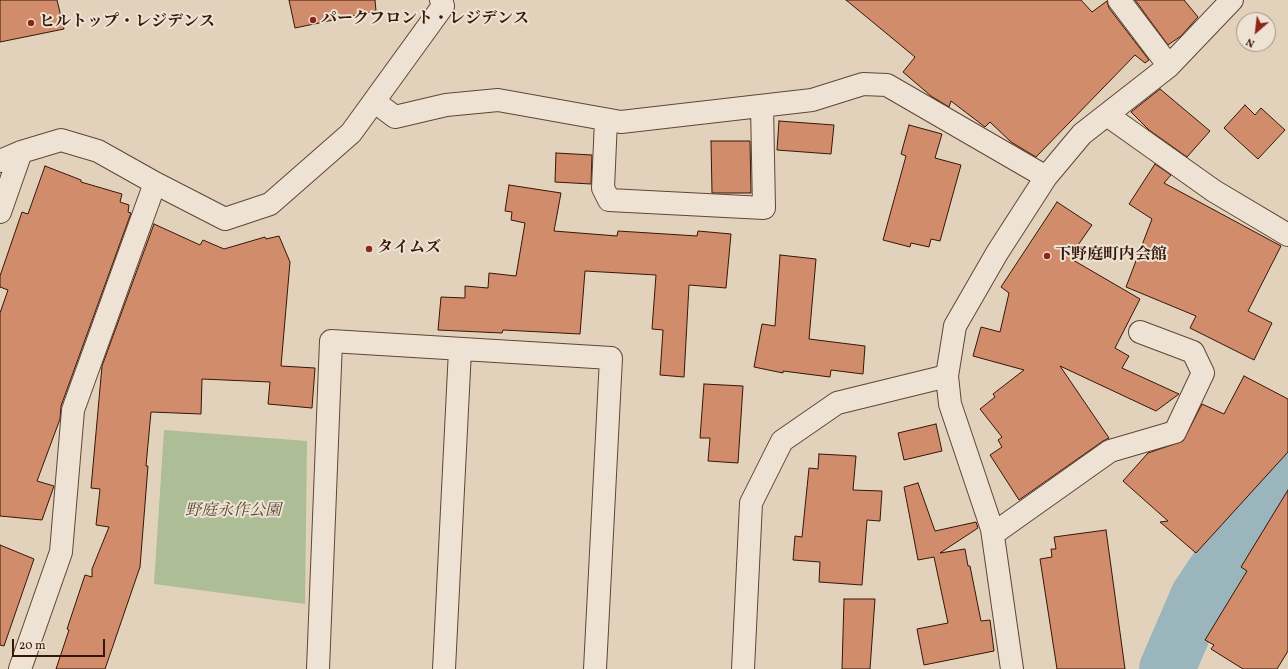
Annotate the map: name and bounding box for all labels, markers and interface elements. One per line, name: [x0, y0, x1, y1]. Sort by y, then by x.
place label: パークフロント・レジデンス: [321, 10, 529, 30]
north arrow: [1236, 12, 1276, 52]
place label: ヒルトップ・レジデンス: [39, 13, 215, 33]
marker: パークフロント・レジデンス: [308, 15, 318, 25]
marker: ヒルトップ・レジデンス: [26, 18, 36, 28]
text: N: [1244, 34, 1258, 51]
place label: タイムズ: [377, 239, 441, 259]
marker: タイムズ: [364, 244, 374, 254]
place label: 下野庭町内会館: [1055, 246, 1167, 266]
marker: 下野庭町内会館: [1042, 251, 1052, 261]
park label: 野庭永作公園: [185, 502, 281, 522]
scale bar: [14, 631, 107, 657]
text: 20 m: [19, 638, 46, 654]

